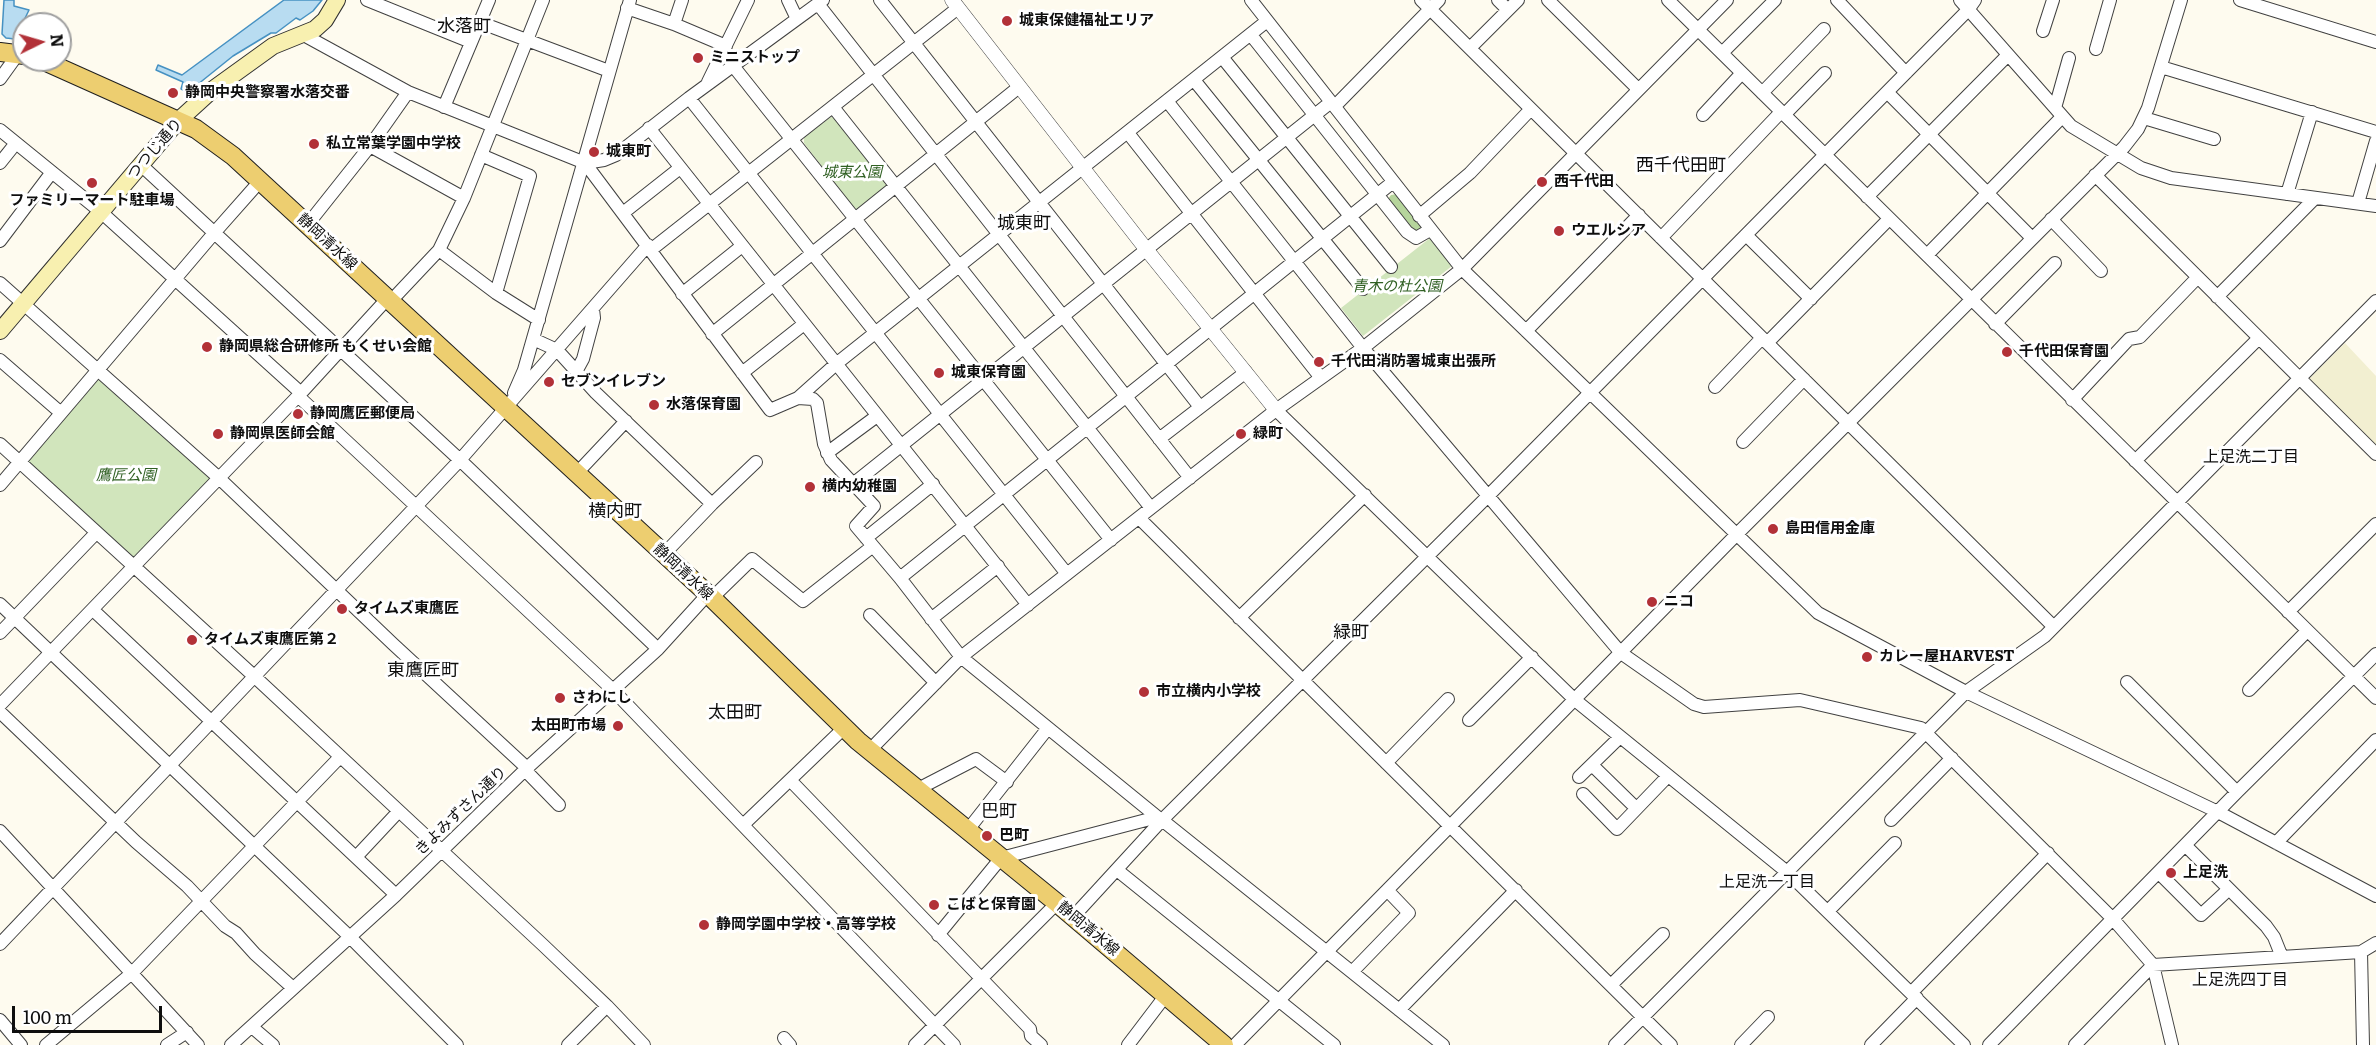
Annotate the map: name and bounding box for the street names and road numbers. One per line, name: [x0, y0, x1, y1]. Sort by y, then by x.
street label: つつじ通り: [124, 115, 186, 183]
street label: 静岡清水線: [293, 210, 361, 274]
street label: 静岡清水線: [649, 540, 717, 604]
street label: きよみずさん通り: [412, 763, 510, 859]
street label: 静岡清水線: [1053, 898, 1123, 960]

